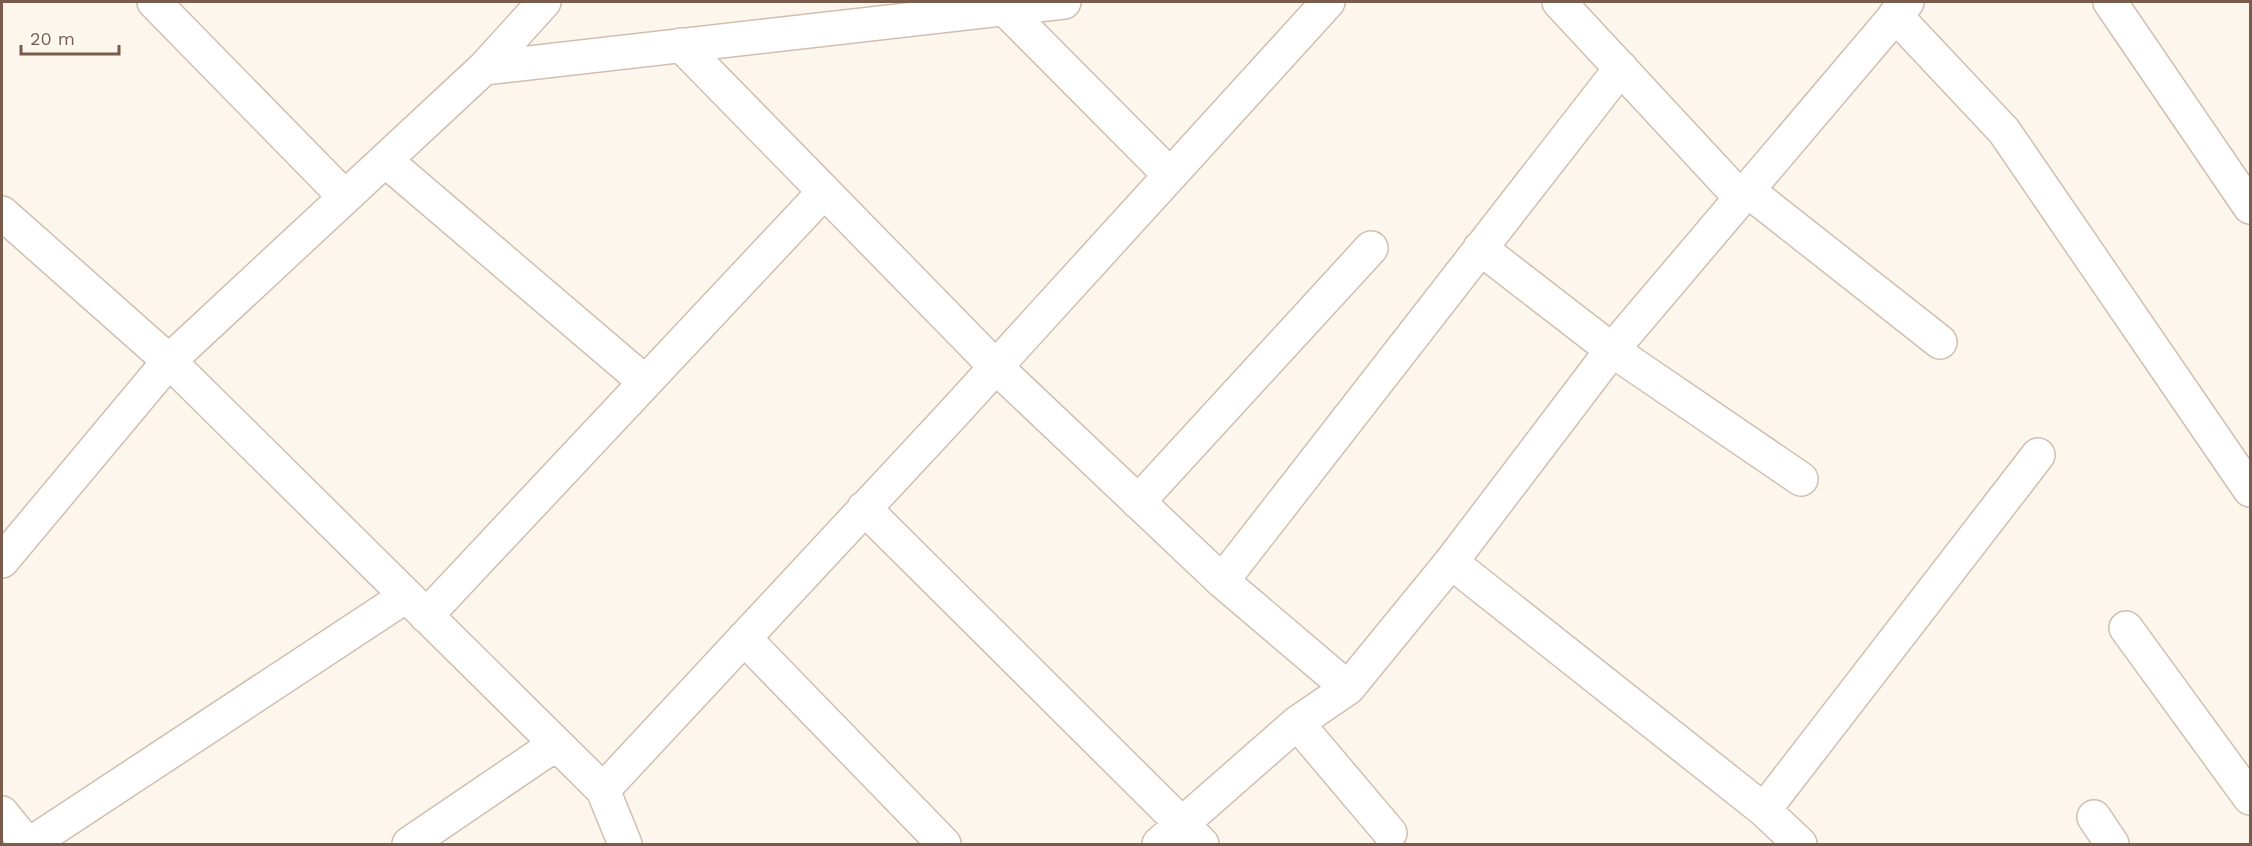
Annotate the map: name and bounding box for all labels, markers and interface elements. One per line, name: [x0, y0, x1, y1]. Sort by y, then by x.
scale bar: [21, 18, 118, 56]
text: 20 m: [30, 28, 75, 49]

